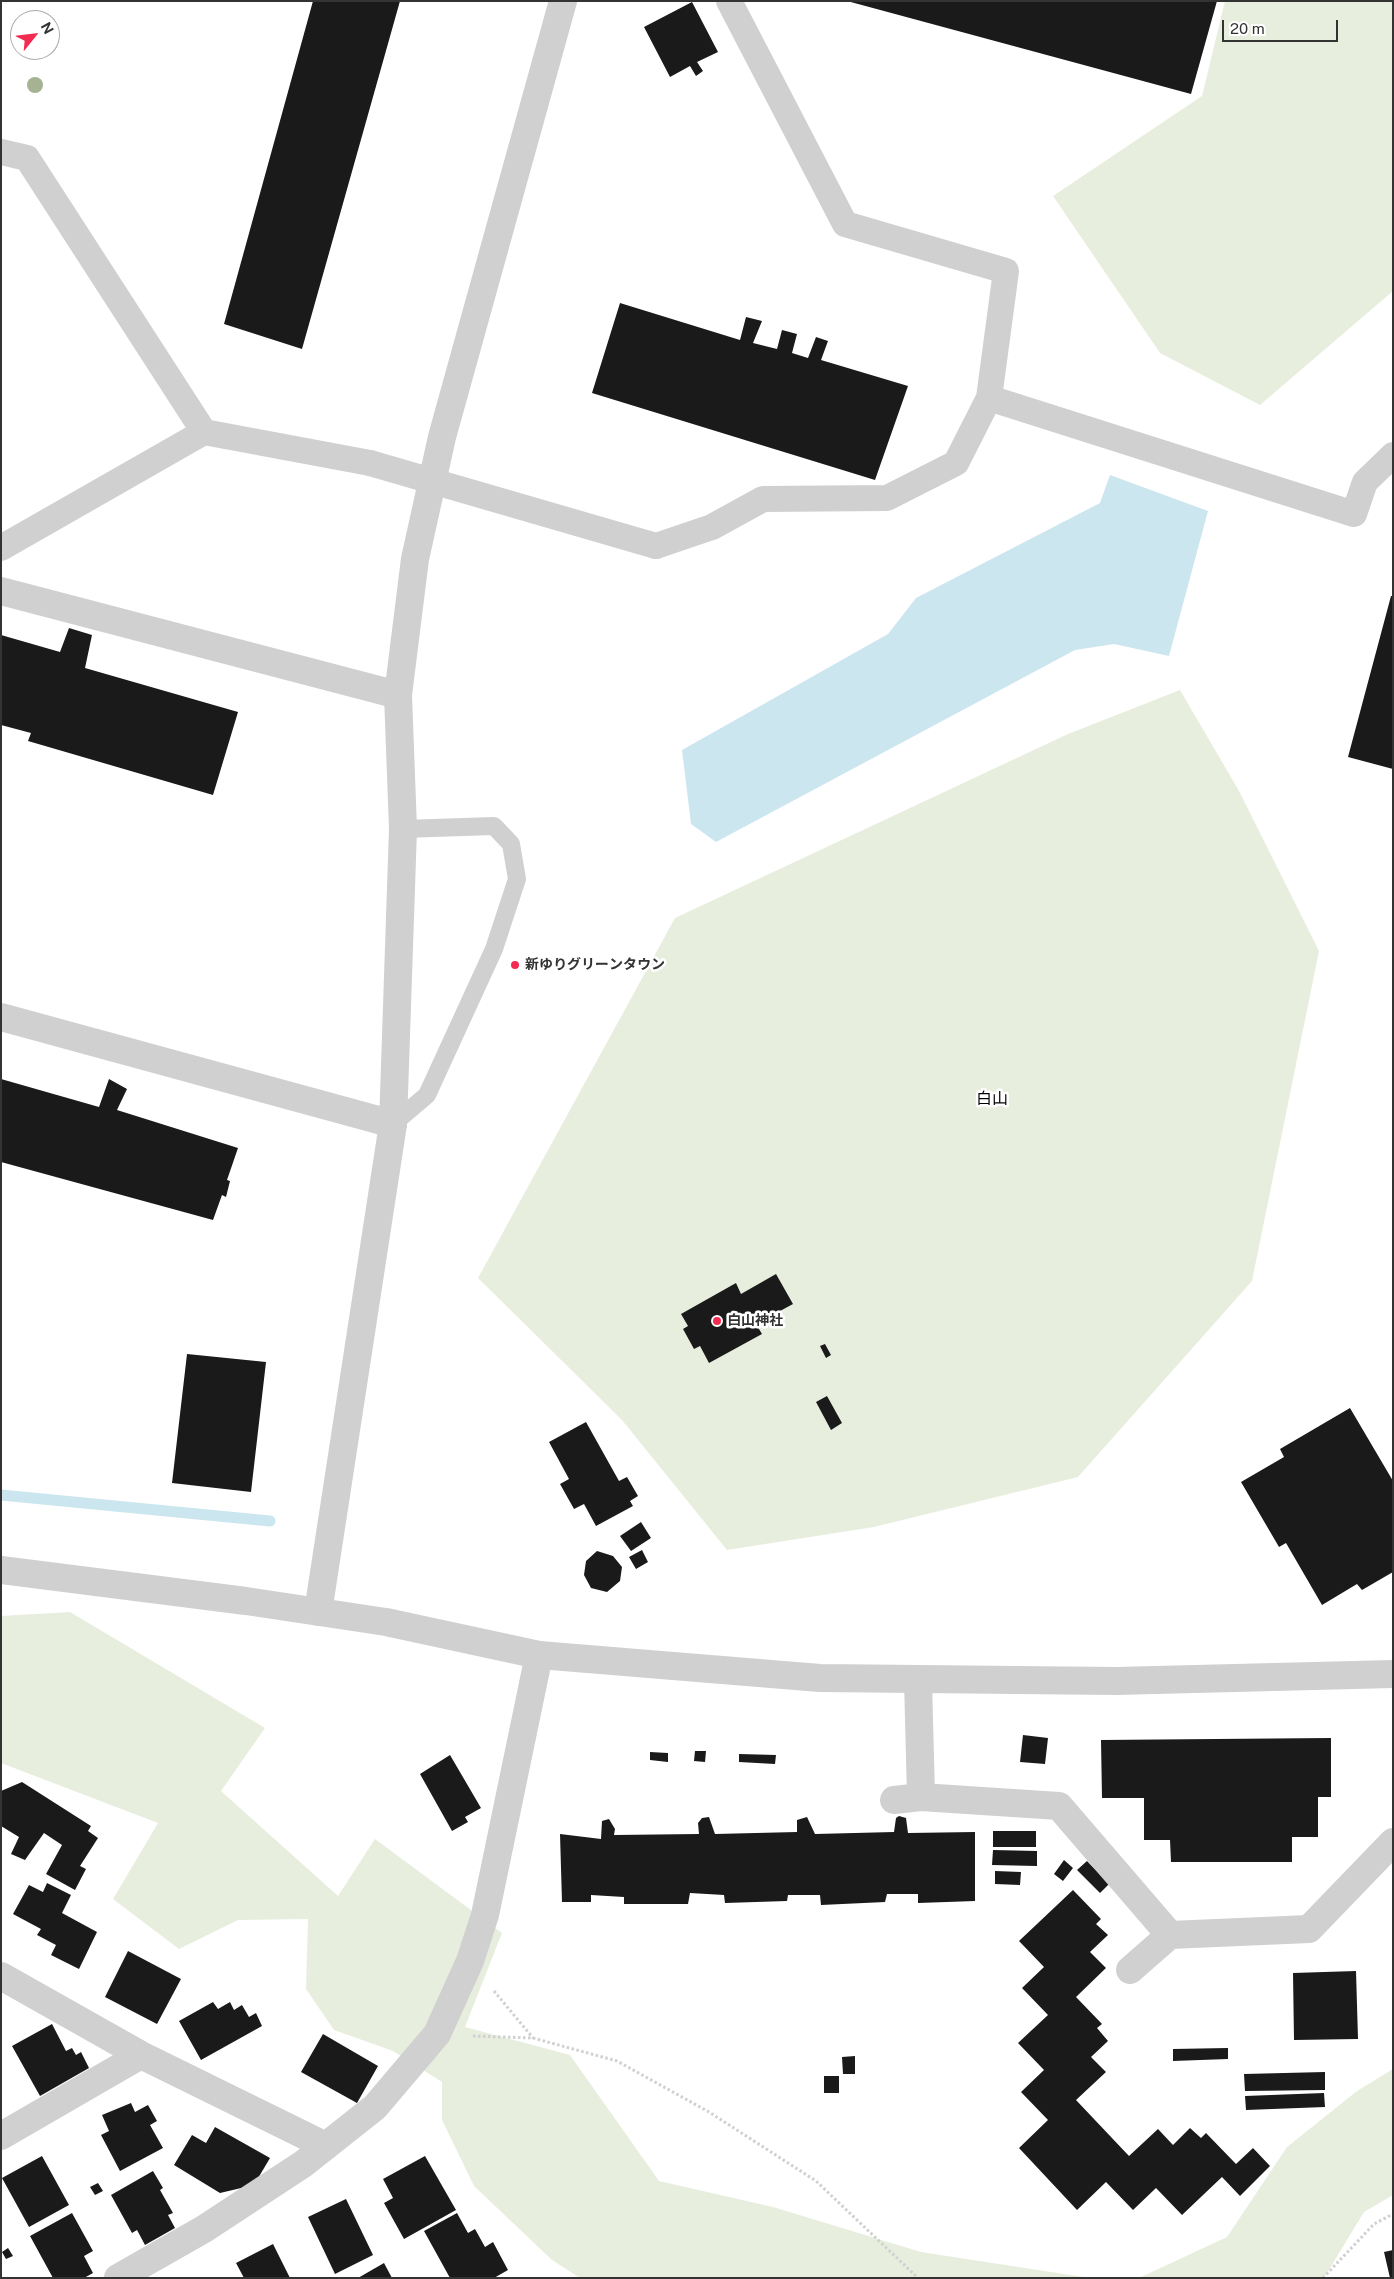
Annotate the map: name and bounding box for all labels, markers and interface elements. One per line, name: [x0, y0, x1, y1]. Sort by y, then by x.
north arrow: [10, 10, 60, 60]
scale bar: [1224, 10, 1340, 42]
text: N: [38, 20, 57, 37]
text: 20 m: [1230, 20, 1265, 37]
place label: 新ゆりグリーンタウン: [525, 957, 665, 973]
marker: 新ゆりグリーンタウン: [509, 959, 521, 971]
district label: 白山: [976, 1089, 1008, 1109]
place label: 白山神社: [727, 1313, 783, 1329]
marker: 白山神社: [711, 1315, 723, 1327]

